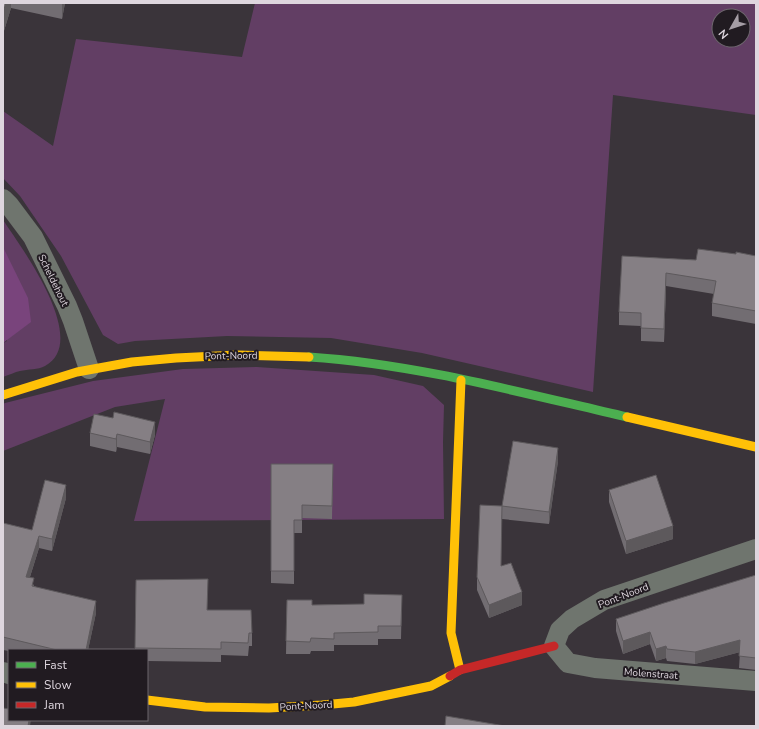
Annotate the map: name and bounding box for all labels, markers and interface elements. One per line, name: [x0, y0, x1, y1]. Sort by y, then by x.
north arrow: [711, 8, 751, 48]
text: N: [715, 26, 732, 42]
street label: Scheldehout: [34, 252, 72, 309]
street label: Pont-Noord: [204, 349, 258, 363]
street label: Pont-Noord: [596, 580, 651, 612]
legend: [8, 649, 148, 721]
text: Fast: [44, 657, 67, 673]
street label: Molenstraat: [624, 665, 679, 683]
text: Slow: [44, 677, 72, 693]
text: Jam: [43, 697, 65, 713]
street label: Pont-Noord: [279, 698, 333, 714]

